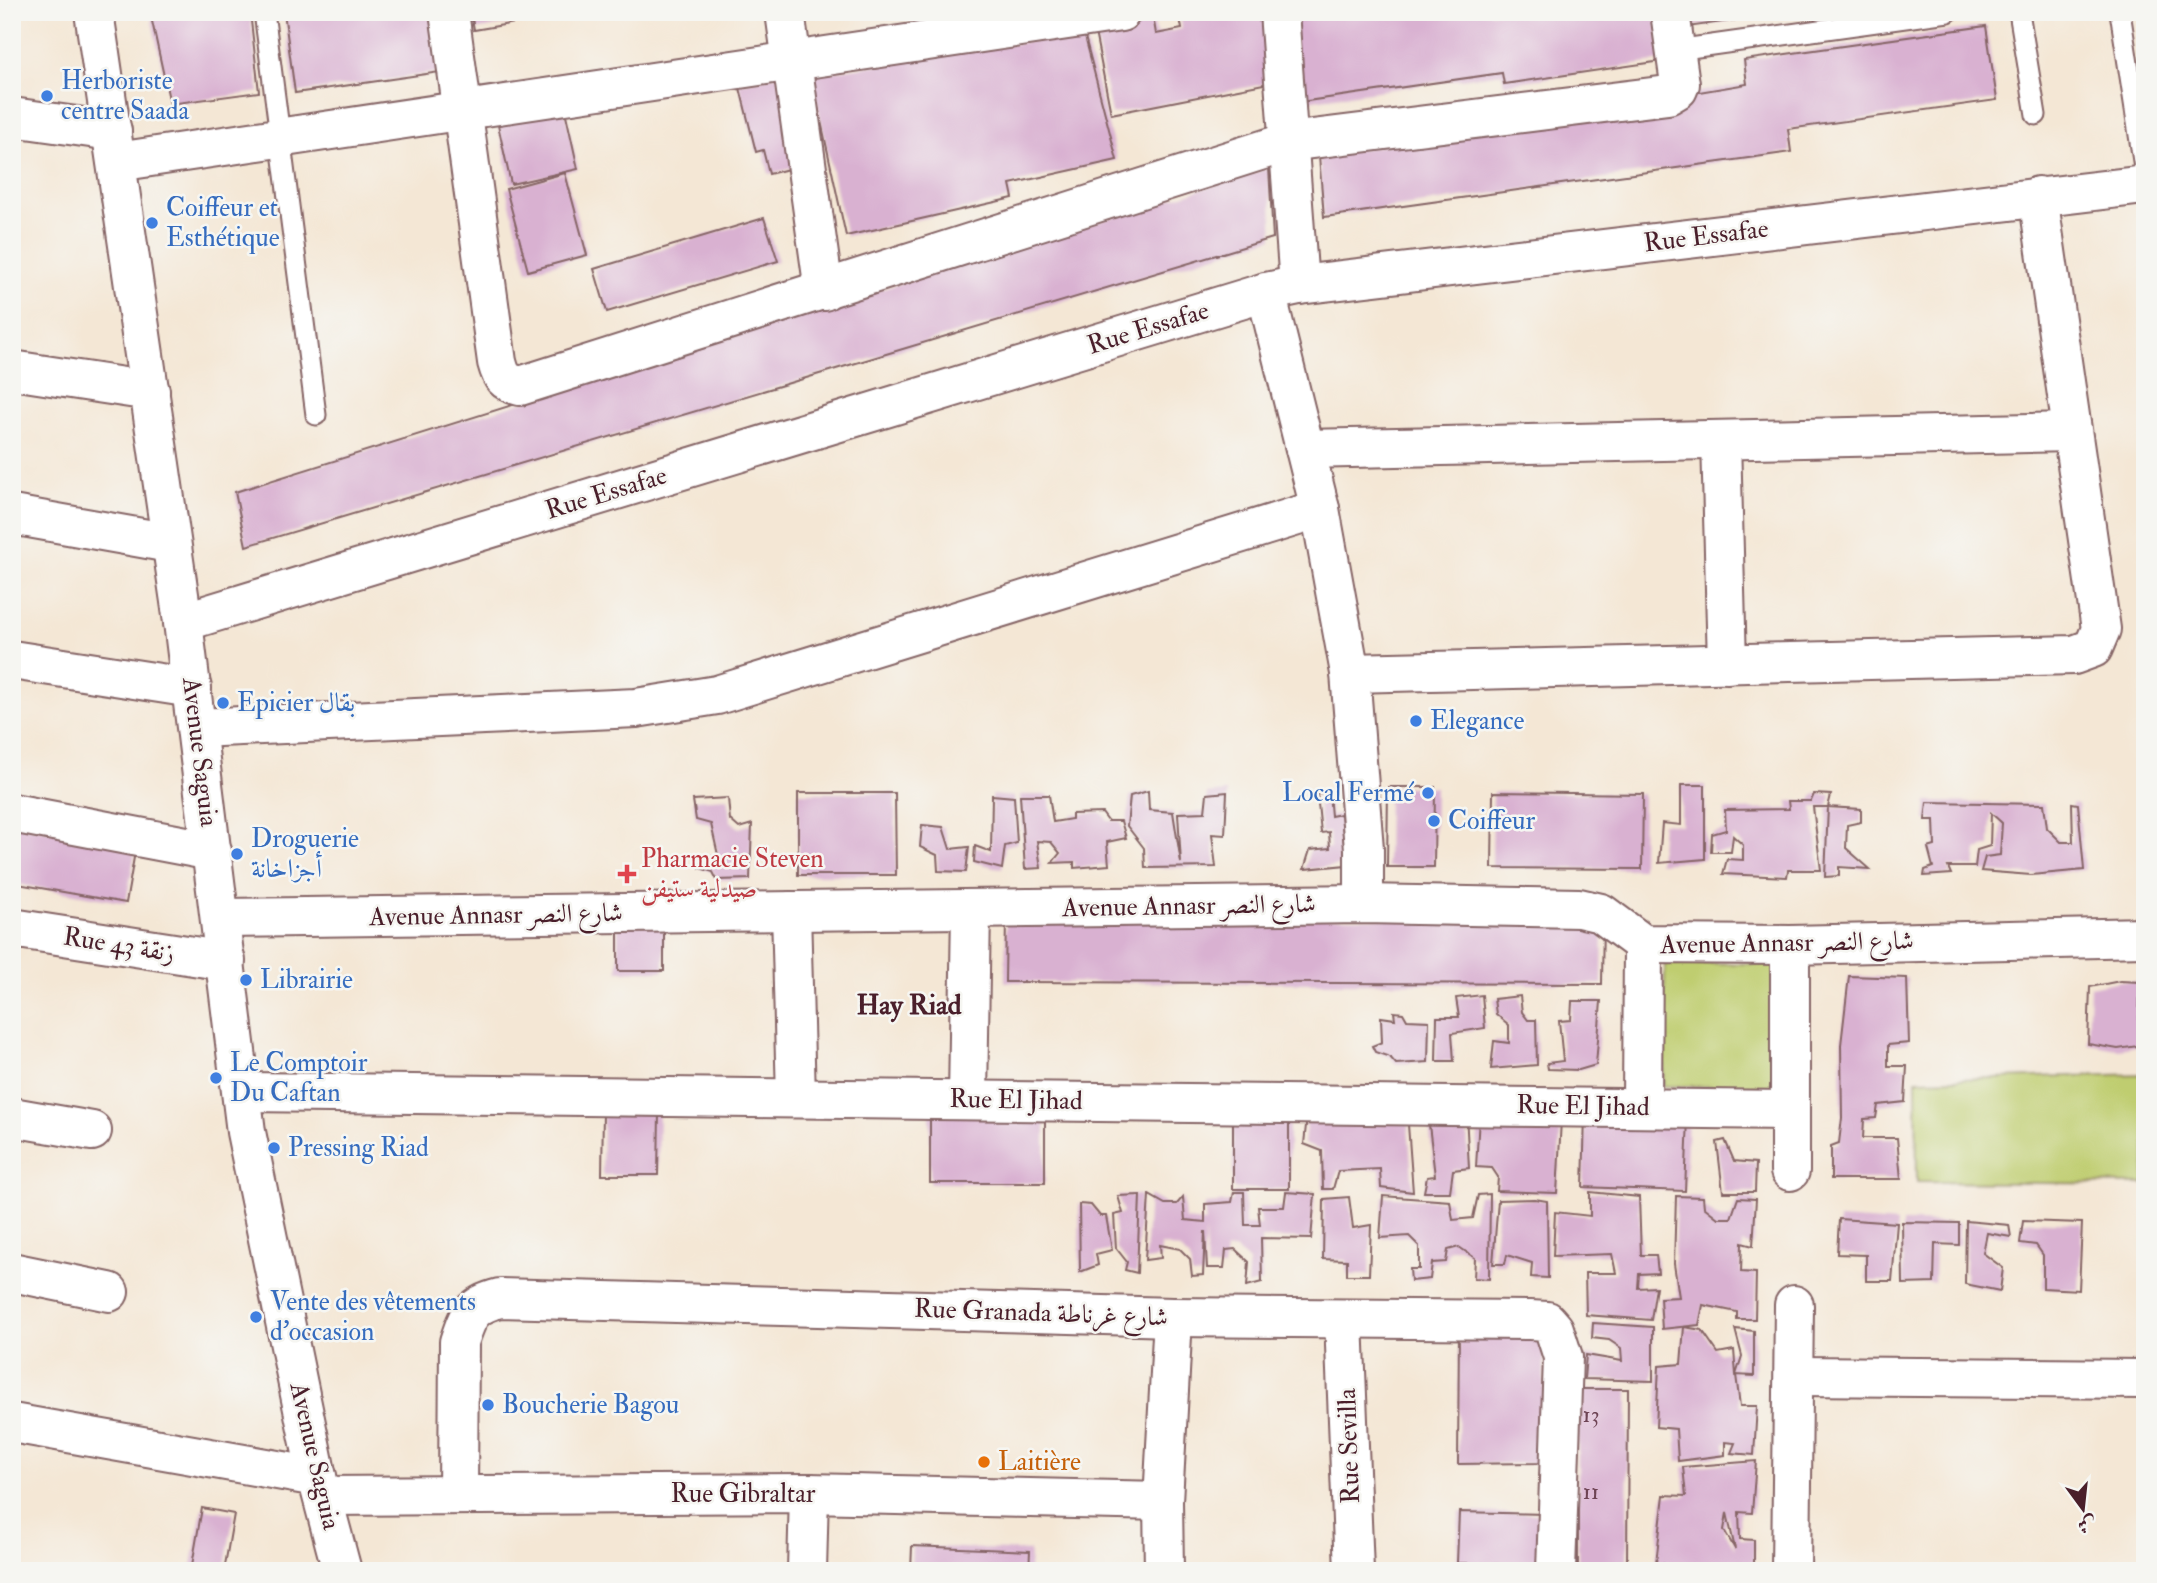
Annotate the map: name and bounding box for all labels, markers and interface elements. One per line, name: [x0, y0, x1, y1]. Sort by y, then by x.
place label: Herboriste centre Saada: [61, 65, 190, 127]
marker: Herboriste centre Saada: [39, 88, 55, 104]
place label: Coiffeur et Esthétique: [166, 192, 280, 254]
street label: Rue Essafae: [1642, 212, 1770, 260]
marker: Coiffeur et Esthétique: [144, 215, 160, 231]
street label: Rue Essafae: [1083, 294, 1213, 362]
street label: Rue Essafae: [541, 459, 671, 527]
street label: Avenue Saguia: [175, 675, 225, 829]
place label: Epicier بقال: [237, 687, 355, 720]
marker: Epicier بقال: [215, 695, 231, 711]
place label: Elegance: [1430, 705, 1524, 737]
marker: Elegance: [1408, 713, 1424, 729]
place label: Local Fermé: [1282, 777, 1414, 809]
marker: Local Fermé: [1420, 785, 1436, 801]
place label: Coiffeur: [1448, 805, 1536, 837]
marker: Coiffeur: [1426, 813, 1442, 829]
place label: Droguerie أجزاخانة: [251, 823, 359, 885]
place label: Pharmacie Steven صيدلية ستيفن: [641, 843, 824, 906]
marker: Droguerie أجزاخانة: [229, 846, 245, 862]
marker: Pharmacie Steven صيدلية ستيفن: [619, 866, 635, 882]
street label: Avenue Annasr شارع النصر: [1061, 888, 1316, 929]
street label: Avenue Annasr شارع النصر: [368, 897, 623, 938]
street label: Rue زنقة 43: [61, 920, 177, 970]
street label: Avenue Annasr شارع النصر: [1659, 925, 1914, 966]
place label: Librairie: [260, 964, 353, 996]
marker: Librairie: [238, 972, 254, 988]
district label: Hay Riad: [856, 988, 962, 1023]
place label: Le Comptoir Du Caftan: [230, 1047, 368, 1109]
marker: Le Comptoir Du Caftan: [208, 1070, 224, 1086]
street label: Rue El Jihad: [949, 1083, 1083, 1117]
street label: Rue El Jihad: [1516, 1089, 1650, 1123]
place label: Pressing Riad: [288, 1132, 429, 1164]
marker: Pressing Riad: [266, 1140, 282, 1156]
place label: Vente des vêtements d'occasion: [270, 1286, 476, 1348]
street label: Rue Granada شارع غرناطة: [913, 1293, 1169, 1338]
marker: Vente des vêtements d'occasion: [248, 1309, 264, 1325]
street label: Avenue Saguia: [282, 1378, 348, 1533]
street label: Rue Sevilla: [1331, 1387, 1367, 1504]
place label: Boucherie Bagou: [502, 1389, 679, 1421]
marker: Boucherie Bagou: [480, 1397, 496, 1413]
house number: 13: [1582, 1400, 1600, 1429]
place label: Laitière: [998, 1446, 1081, 1478]
marker: Laitière: [976, 1454, 992, 1470]
north arrow: [2048, 1474, 2118, 1544]
house number: 11: [1583, 1477, 1599, 1506]
street label: Rue Gibraltar: [670, 1478, 816, 1510]
text: ش: [2075, 1510, 2099, 1538]

